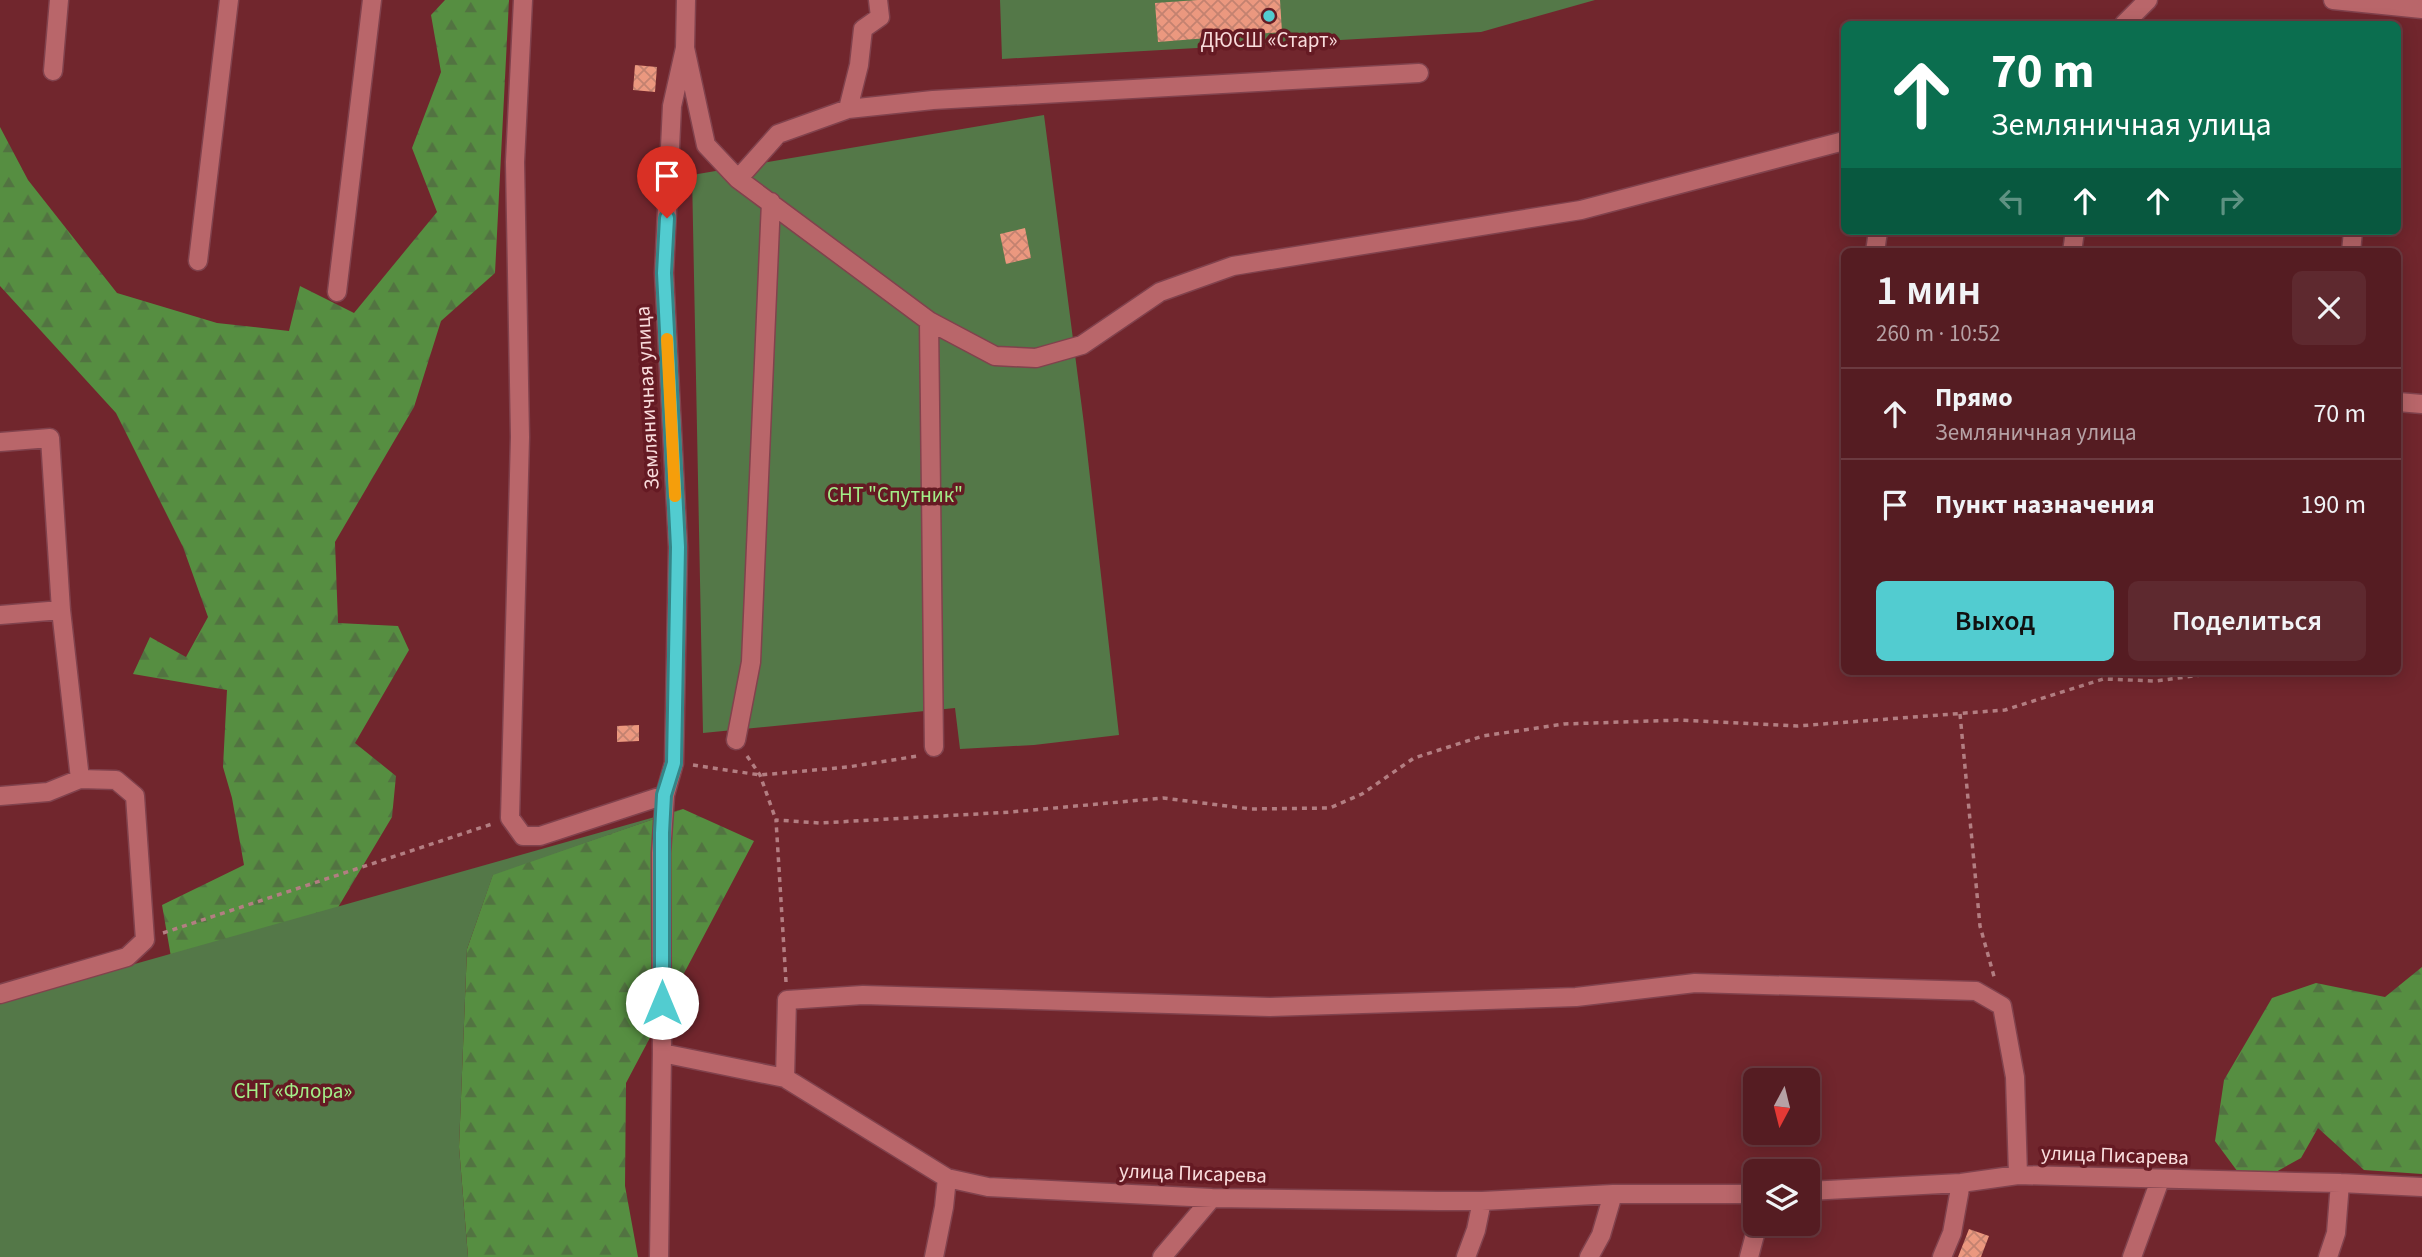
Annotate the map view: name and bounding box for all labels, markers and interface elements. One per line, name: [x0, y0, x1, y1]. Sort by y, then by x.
marker: ДЮСШ «Старт»: [1261, 8, 1277, 24]
place label: ДЮСШ «Старт»: [1201, 25, 1337, 55]
text: 70 m: [1991, 37, 2095, 107]
icon: ahead: [1876, 49, 1967, 140]
text: Земляничная улица: [1991, 102, 2272, 148]
pin: [637, 146, 697, 218]
icon: arrive: [648, 157, 686, 195]
icon: left: [1993, 182, 2031, 220]
icon: ahead: [2066, 182, 2104, 220]
icon: ahead: [2139, 182, 2177, 220]
icon: right: [2212, 182, 2250, 220]
text: 1 мин: [1876, 261, 1981, 321]
button: close: [2292, 271, 2366, 345]
street label: Земляничная улица: [627, 305, 667, 491]
text: 260 m · 10:52: [1876, 317, 2000, 350]
text: Прямо: [1935, 379, 2013, 416]
icon: ahead: [1876, 395, 1914, 433]
text: 70 m: [2313, 395, 2366, 432]
text: Земляничная улица: [1935, 416, 2137, 449]
park label: СНТ "Спутник": [827, 480, 963, 510]
icon: arrive: [1876, 486, 1914, 524]
text: Пункт назначения: [1935, 486, 2155, 523]
text: 190 m: [2300, 486, 2366, 523]
button: Выход: [1876, 581, 2114, 661]
button: Поделиться: [2128, 581, 2366, 661]
position arrow: [625, 966, 699, 1040]
north arrow: [1743, 1068, 1820, 1144]
map controls: [1743, 1068, 1820, 1236]
park label: СНТ «Флора»: [234, 1076, 352, 1106]
street label: улица Писарева: [2041, 1137, 2189, 1173]
street label: улица Писарева: [1119, 1155, 1267, 1191]
button: layers: [1743, 1159, 1820, 1236]

